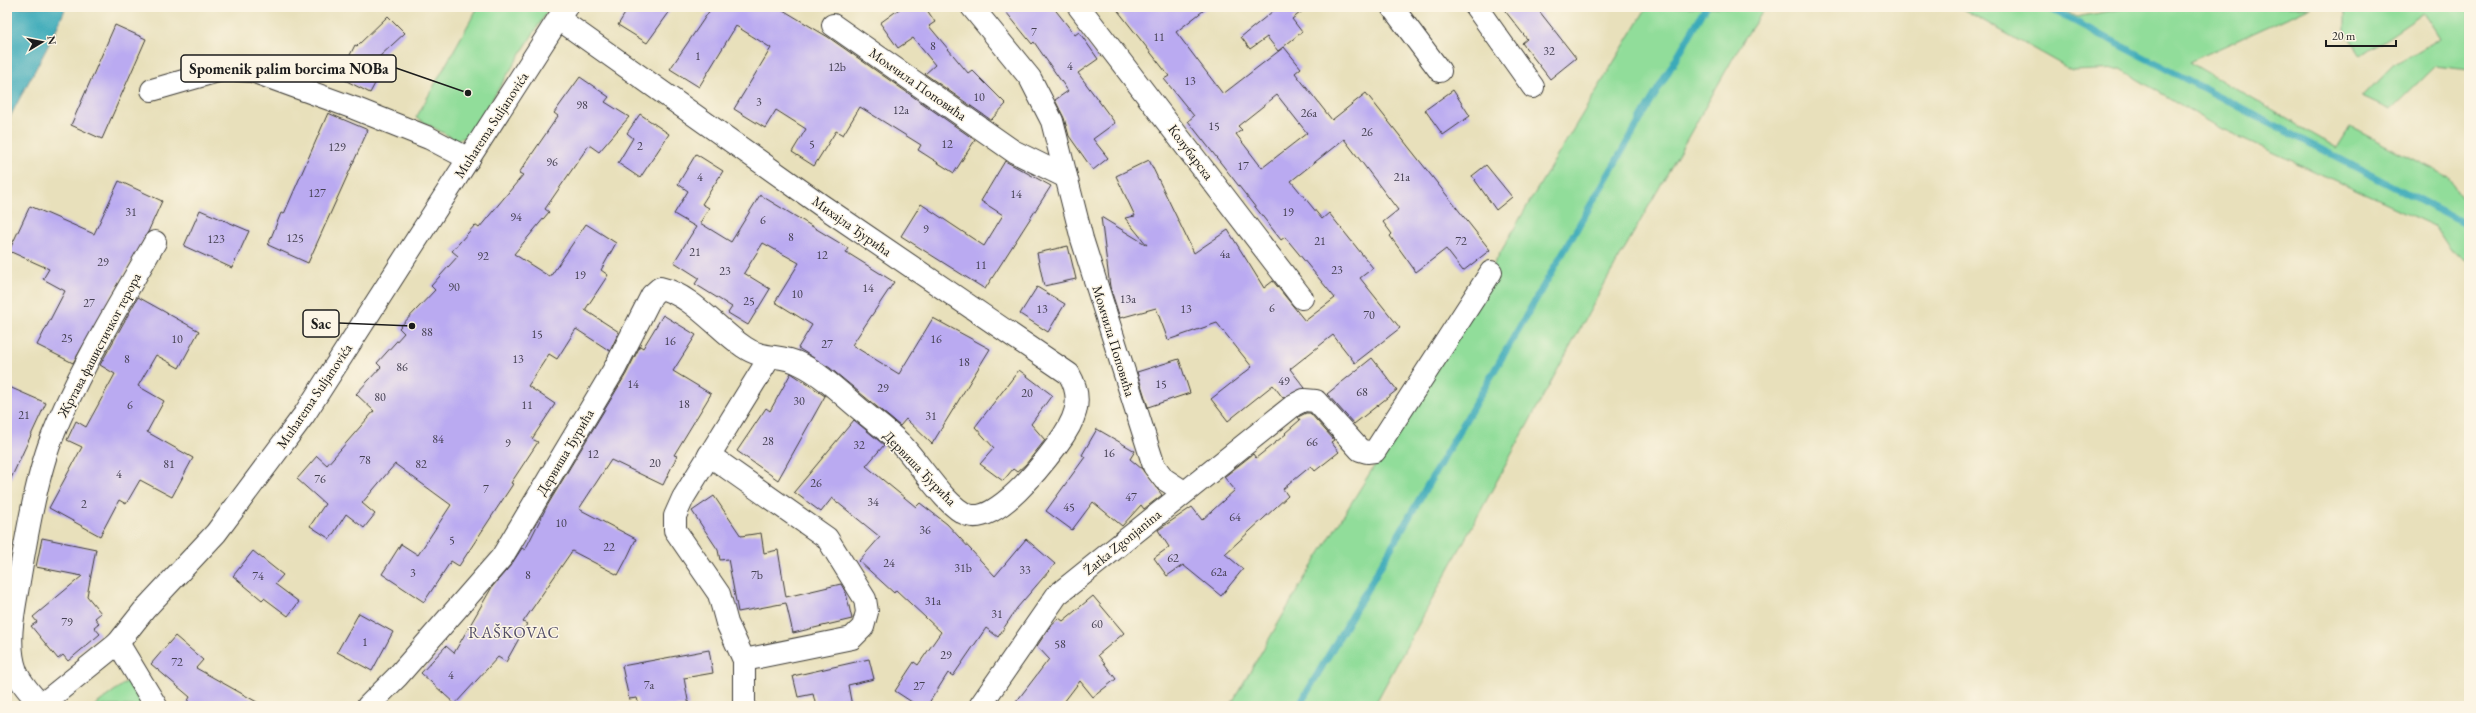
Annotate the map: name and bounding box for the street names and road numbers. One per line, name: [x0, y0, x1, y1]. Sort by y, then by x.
street label: Момчила Поповића: [866, 44, 971, 125]
street label: Muharema Suljanovića: [450, 68, 532, 181]
street label: Колубарска: [1164, 121, 1218, 184]
street label: Михајла Ђурића: [809, 192, 896, 260]
street label: Жртава фашистичког терора: [53, 269, 145, 421]
street label: Момчила Поповића: [1089, 283, 1140, 399]
street label: Muharema Suljanovića: [272, 340, 356, 452]
street label: Дервиша Ђурића: [532, 405, 598, 499]
street label: Дервиша Ђурића: [880, 427, 961, 510]
street label: Žarka Zgonjanina: [1079, 505, 1165, 579]

